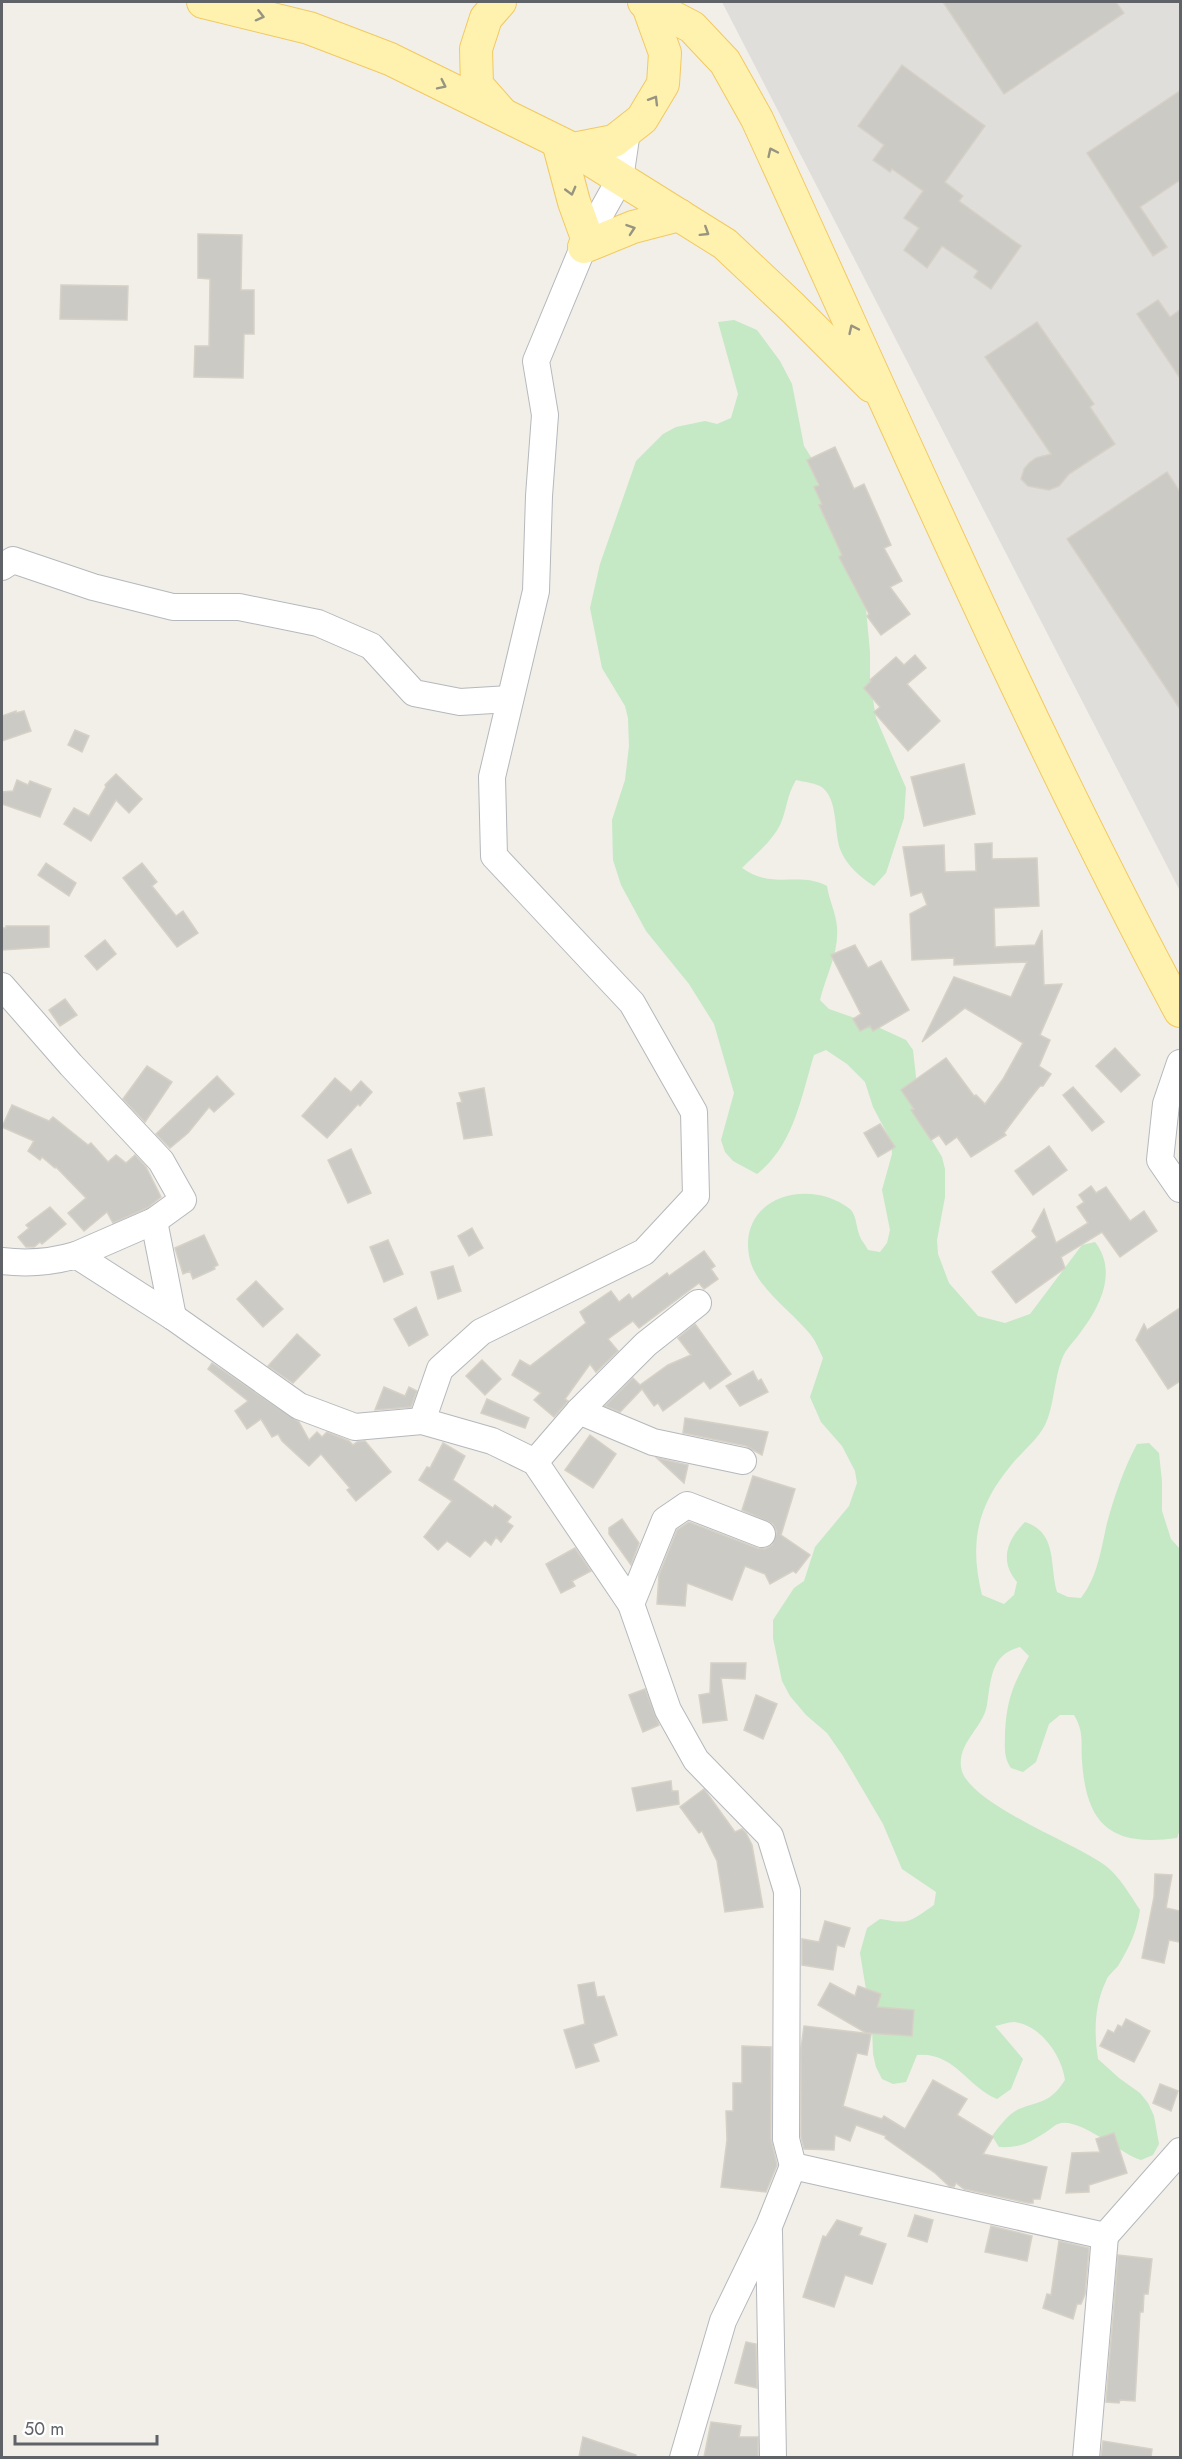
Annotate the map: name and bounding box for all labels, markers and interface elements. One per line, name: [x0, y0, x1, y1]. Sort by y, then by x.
one-way arrow: [255, 8, 265, 21]
one-way arrow: [435, 77, 446, 89]
one-way arrow: [647, 96, 658, 106]
one-way arrow: [767, 147, 779, 158]
one-way arrow: [564, 185, 576, 195]
one-way arrow: [625, 223, 635, 236]
one-way arrow: [699, 224, 709, 236]
one-way arrow: [848, 324, 860, 335]
scale bar: [15, 2408, 158, 2446]
text: 50 m: [24, 2416, 64, 2442]

